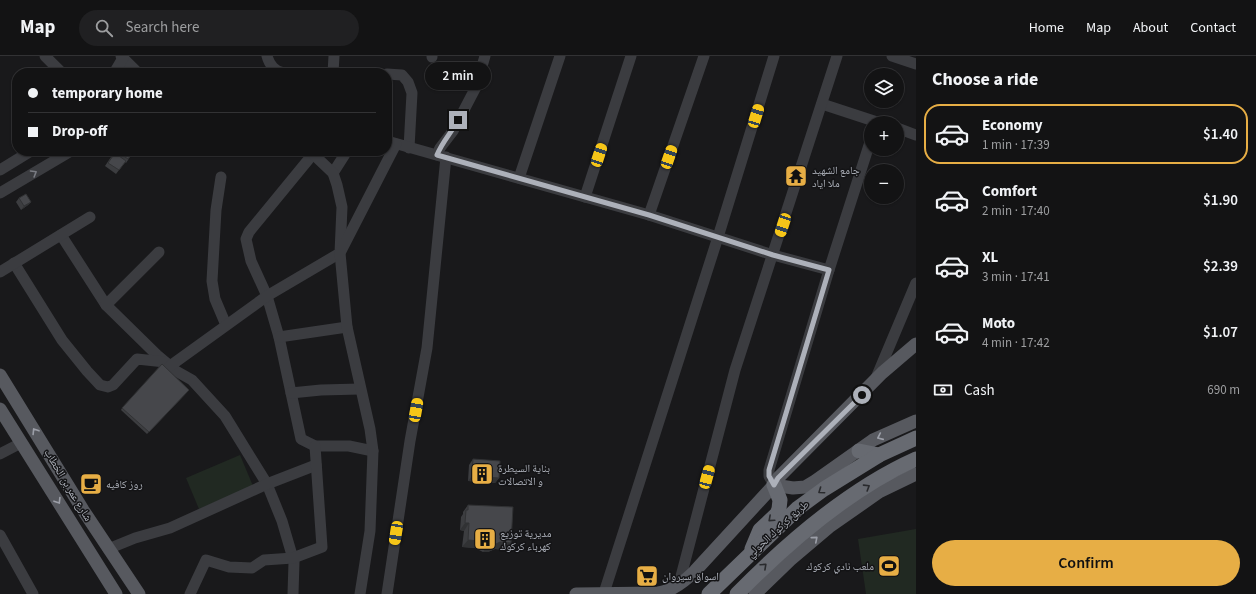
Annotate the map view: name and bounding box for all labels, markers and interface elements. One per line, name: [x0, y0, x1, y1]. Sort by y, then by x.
search box: [79, 10, 359, 46]
text: Map: [20, 14, 55, 41]
icon: search: [93, 17, 115, 39]
text: Search here: [125, 17, 199, 38]
text: Home: [1029, 18, 1064, 38]
text: Map: [1086, 18, 1111, 38]
text: About: [1133, 18, 1168, 38]
text: Contact: [1190, 18, 1236, 38]
callout: 2 min: [425, 62, 491, 90]
text: 2 min: [443, 67, 473, 85]
text: Choose a ride: [932, 67, 1038, 92]
map controls: [864, 68, 904, 204]
button: layers: [864, 68, 904, 108]
text: temporary home: [52, 83, 163, 104]
car: [747, 103, 765, 129]
route end: [449, 111, 467, 129]
text: Economy: [982, 115, 1043, 136]
button: +: [864, 116, 904, 156]
icon: car: [934, 116, 970, 152]
text: Drop-off: [52, 121, 107, 142]
text: $1.40: [1203, 124, 1238, 145]
text: 1 min · 17:39: [982, 136, 1050, 154]
car: [590, 142, 608, 168]
car: [659, 144, 679, 170]
temple icon: جامع الشهيد ملا اياد: [783, 163, 809, 189]
place label: جامع الشهيد ملا اياد: [812, 163, 860, 191]
button: −: [864, 164, 904, 204]
one-way arrow: [30, 170, 37, 178]
text: Comfort: [982, 181, 1037, 202]
icon: car: [934, 182, 970, 218]
text: $1.90: [1203, 190, 1238, 211]
text: 2 min · 17:40: [982, 202, 1050, 220]
car: [774, 212, 792, 238]
text: XL: [982, 247, 998, 268]
icon: car: [934, 248, 970, 284]
text: $2.39: [1203, 256, 1238, 277]
text: 3 min · 17:41: [982, 268, 1050, 286]
text: Moto: [982, 313, 1015, 334]
icon: car: [934, 314, 970, 350]
text: $1.07: [1203, 322, 1238, 343]
text: 4 min · 17:42: [982, 334, 1050, 352]
icon: cash: [932, 379, 954, 401]
text: Cash: [964, 380, 995, 401]
text: 690 m: [1207, 381, 1240, 399]
route start: [853, 386, 871, 404]
car: [408, 397, 424, 423]
one-way arrow: [32, 428, 40, 435]
one-way arrow: [877, 432, 885, 440]
street label: شارع عمر بن الخطاب: [40, 446, 96, 524]
building icon: بناية السيطرة و الاتصالات: [469, 461, 495, 487]
place label: بناية السيطرة و الاتصالات: [498, 461, 550, 489]
car: [698, 464, 716, 490]
cafe icon: روز كافيه: [78, 471, 104, 497]
place label: روز كافيه: [106, 477, 143, 492]
one-way arrow: [863, 484, 870, 492]
one-way arrow: [818, 486, 825, 494]
one-way arrow: [53, 497, 60, 504]
street label: طريق كركوك الحولي: [744, 497, 813, 562]
one-way arrow: [768, 515, 775, 522]
car: [388, 520, 404, 546]
building icon: مديرية توزيع كهرباء كركوك: [472, 526, 498, 552]
place label: مديرية توزيع كهرباء كركوك: [500, 526, 552, 554]
one-way arrow: [810, 537, 817, 544]
button: Confirm: [932, 540, 1240, 586]
sports icon: ملعب نادي كركوك: [876, 553, 902, 579]
place label: ملعب نادي كركوك: [806, 559, 874, 574]
supermarket icon: اسواق سيروان: [634, 563, 660, 589]
one-way arrow: [759, 564, 767, 571]
place label: اسواق سيروان: [662, 569, 719, 584]

